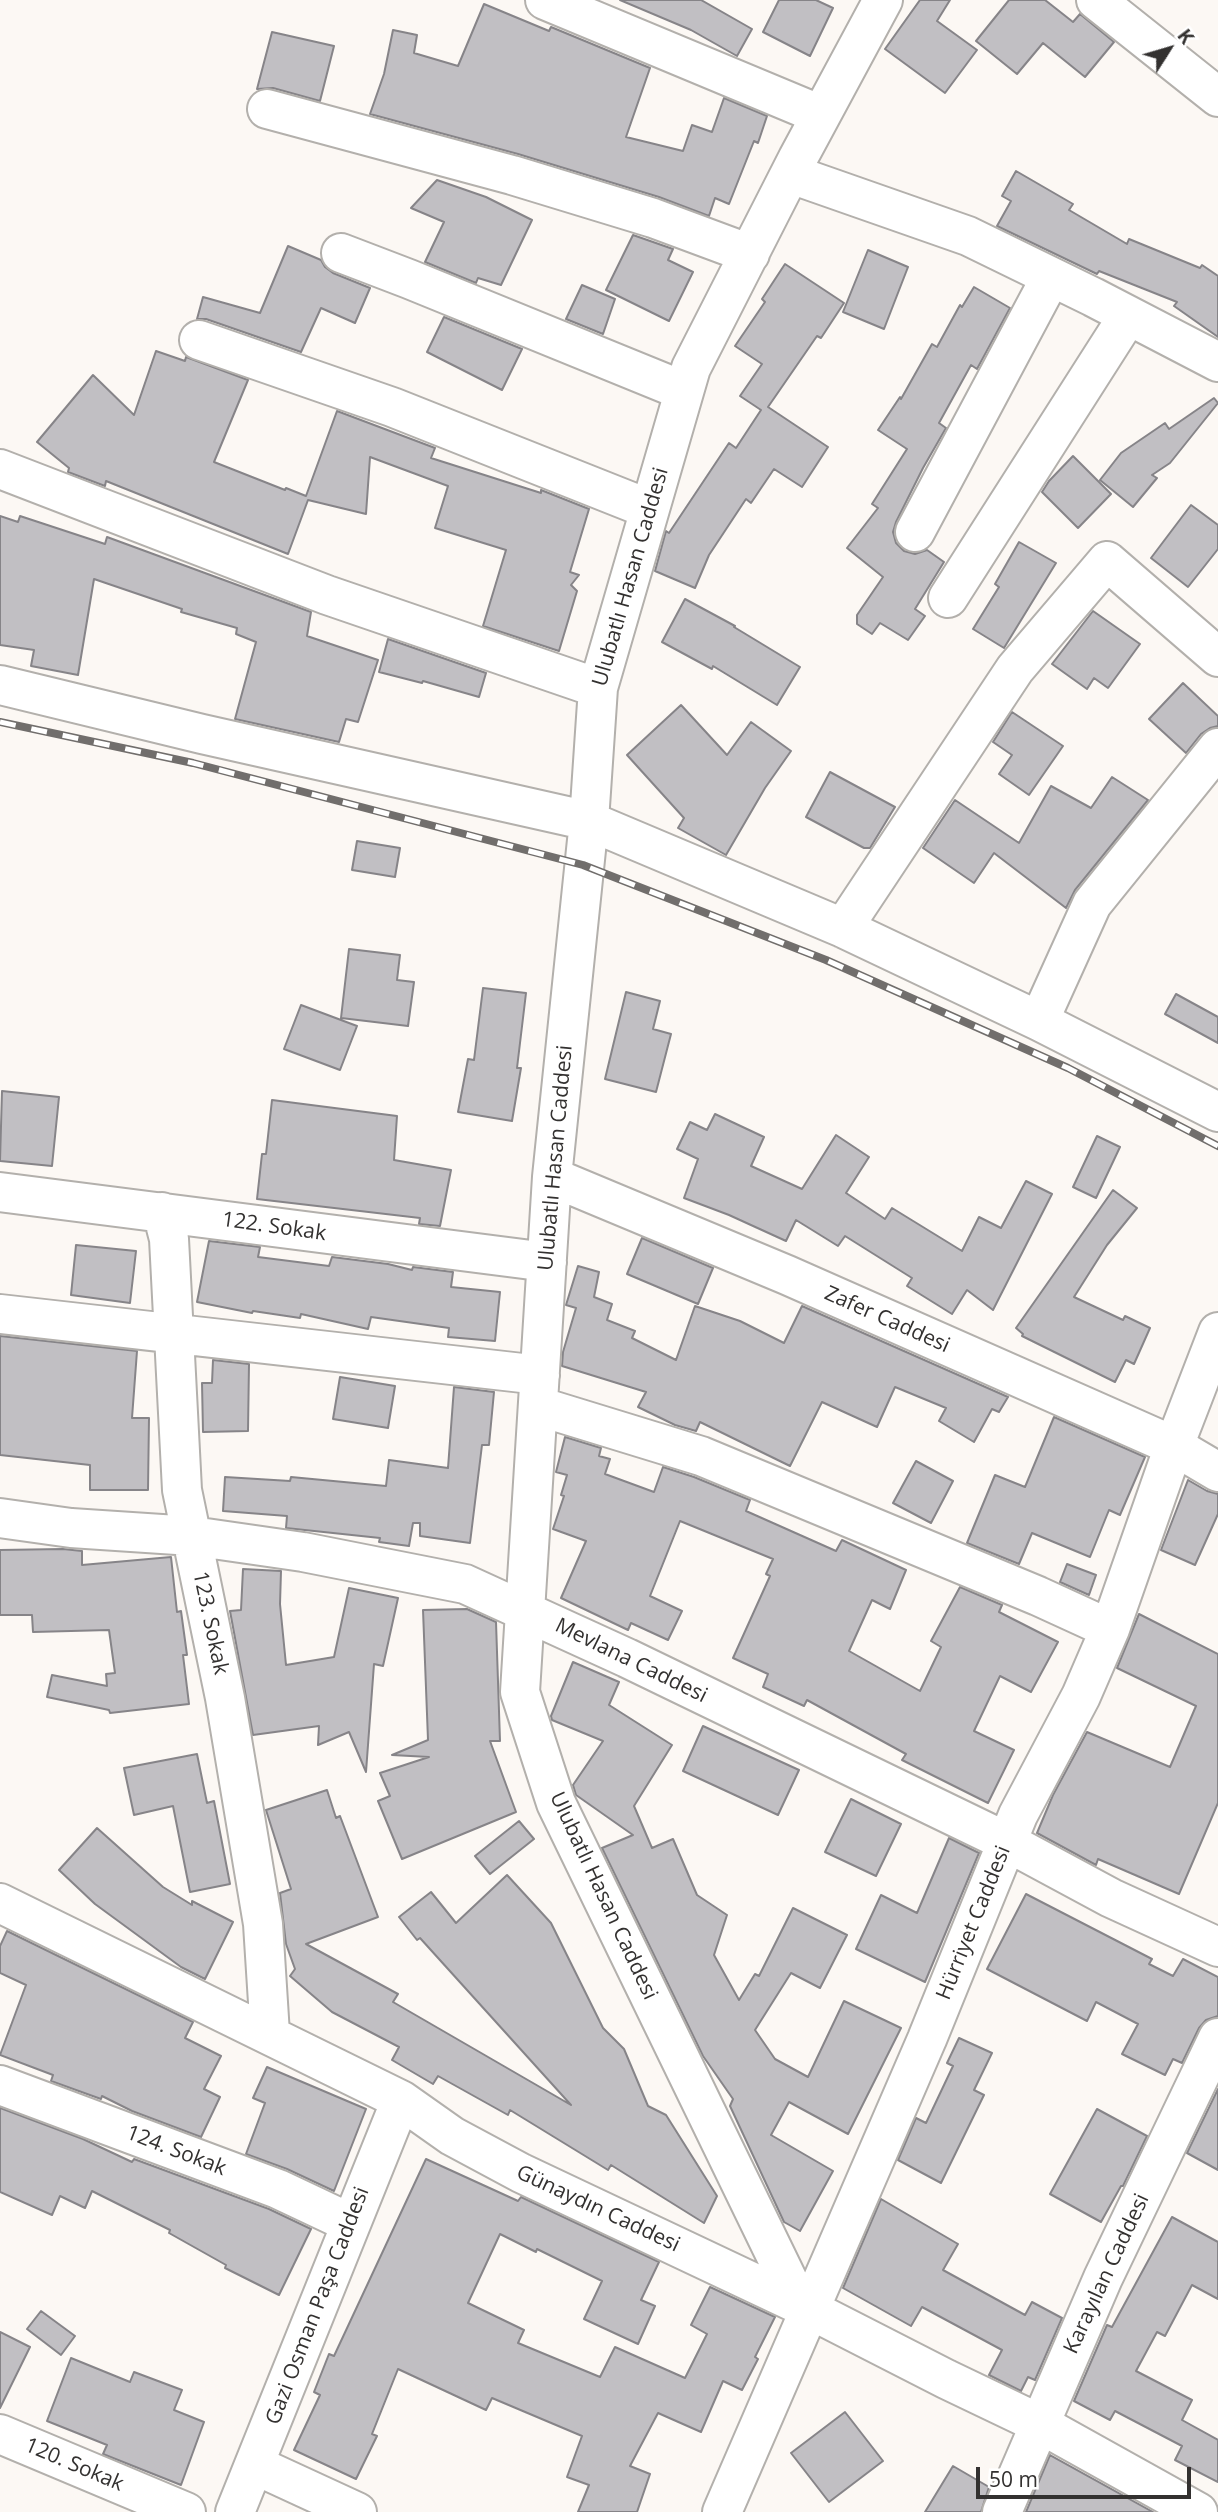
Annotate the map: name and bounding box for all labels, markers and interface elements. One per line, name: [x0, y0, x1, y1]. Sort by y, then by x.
north arrow: [1134, 14, 1204, 84]
text: K: [1172, 23, 1200, 49]
street label: Ulubatlı Hasan Caddesi: [588, 465, 674, 689]
street label: Ulubatlı Hasan Caddesi: [534, 1044, 578, 1272]
street label: 122. Sokak: [220, 1207, 328, 1247]
street label: Zafer Caddesi: [821, 1281, 953, 1359]
street label: 123. Sokak: [187, 1569, 233, 1677]
street label: Mevlana Caddesi: [551, 1613, 711, 1709]
street label: Ulubatlı Hasan Caddesi: [544, 1788, 662, 2004]
street label: Hürriyet Caddesi: [932, 1842, 1016, 2004]
street label: 124. Sokak: [123, 2120, 229, 2182]
street label: Günaydın Caddesi: [512, 2160, 684, 2258]
street label: Gazi Osman Paşa Caddesi: [261, 2184, 375, 2428]
street label: Karayılan Caddesi: [1059, 2190, 1155, 2358]
street label: 120. Sokak: [21, 2433, 127, 2497]
scale bar: [980, 2452, 1195, 2496]
text: 50 m: [989, 2465, 1038, 2493]

